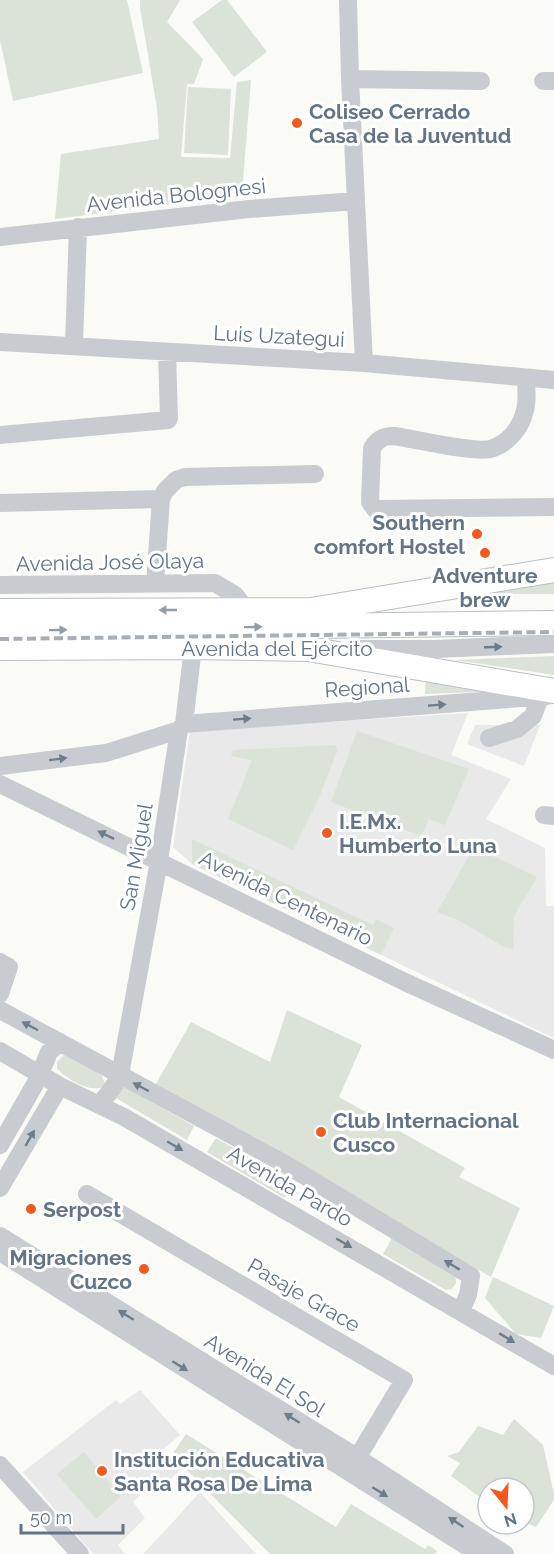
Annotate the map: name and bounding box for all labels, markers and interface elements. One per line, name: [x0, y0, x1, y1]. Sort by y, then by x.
place label: Coliseo Cerrado Casa de la Juventud: [309, 99, 511, 148]
marker: Coliseo Cerrado Casa de la Juventud: [290, 116, 304, 130]
street label: Avenida Bolognesi: [85, 173, 267, 217]
street label: Luis Uzategui: [213, 320, 345, 352]
place label: Southern comfort Hostel: [314, 510, 465, 559]
marker: Southern comfort Hostel: [470, 527, 484, 541]
marker: Adventure brew: [478, 546, 492, 560]
street label: Avenida José Olaya: [16, 548, 204, 576]
place label: Adventure brew: [432, 563, 538, 612]
one-way arrow: [159, 605, 178, 615]
one-way arrow: [244, 622, 263, 632]
one-way arrow: [49, 625, 68, 635]
street label: Avenida del Ejército: [181, 636, 373, 661]
one-way arrow: [483, 642, 502, 651]
street label: Regional: [324, 672, 411, 702]
one-way arrow: [427, 700, 446, 709]
one-way arrow: [233, 714, 252, 724]
one-way arrow: [49, 754, 68, 764]
street label: San Miguel: [114, 801, 158, 912]
place label: I.E.Mx. Humberto Luna: [339, 809, 497, 858]
marker: I.E.Mx. Humberto Luna: [320, 826, 334, 840]
one-way arrow: [97, 831, 114, 840]
street label: Avenida Centenario: [195, 845, 377, 951]
one-way arrow: [21, 1021, 38, 1031]
one-way arrow: [132, 1082, 149, 1092]
place label: Club Internacional Cusco: [333, 1108, 519, 1157]
marker: Club Internacional Cusco: [314, 1125, 328, 1139]
one-way arrow: [24, 1130, 35, 1146]
street label: Avenida Pardo: [223, 1140, 357, 1232]
one-way arrow: [167, 1141, 184, 1151]
place label: Serpost: [43, 1197, 121, 1222]
marker: Serpost: [24, 1202, 38, 1216]
one-way arrow: [336, 1238, 352, 1249]
place label: Migraciones Cuzco: [9, 1245, 132, 1294]
street label: Pasaje Grace: [243, 1253, 365, 1337]
one-way arrow: [444, 1259, 460, 1270]
marker: Migraciones Cuzco: [137, 1262, 151, 1276]
one-way arrow: [118, 1309, 134, 1320]
street label: Avenida El Sol: [200, 1328, 330, 1422]
one-way arrow: [499, 1333, 515, 1344]
one-way arrow: [171, 1360, 188, 1371]
one-way arrow: [283, 1412, 300, 1423]
place label: Institución Educativa Santa Rosa De Lima: [114, 1447, 325, 1496]
marker: Institución Educativa Santa Rosa De Lima: [95, 1464, 109, 1478]
north arrow: [476, 1476, 536, 1536]
one-way arrow: [372, 1487, 388, 1498]
scale bar: [21, 1497, 123, 1535]
text: 50 m: [30, 1507, 72, 1528]
text: N: [502, 1509, 519, 1531]
one-way arrow: [448, 1517, 464, 1528]

